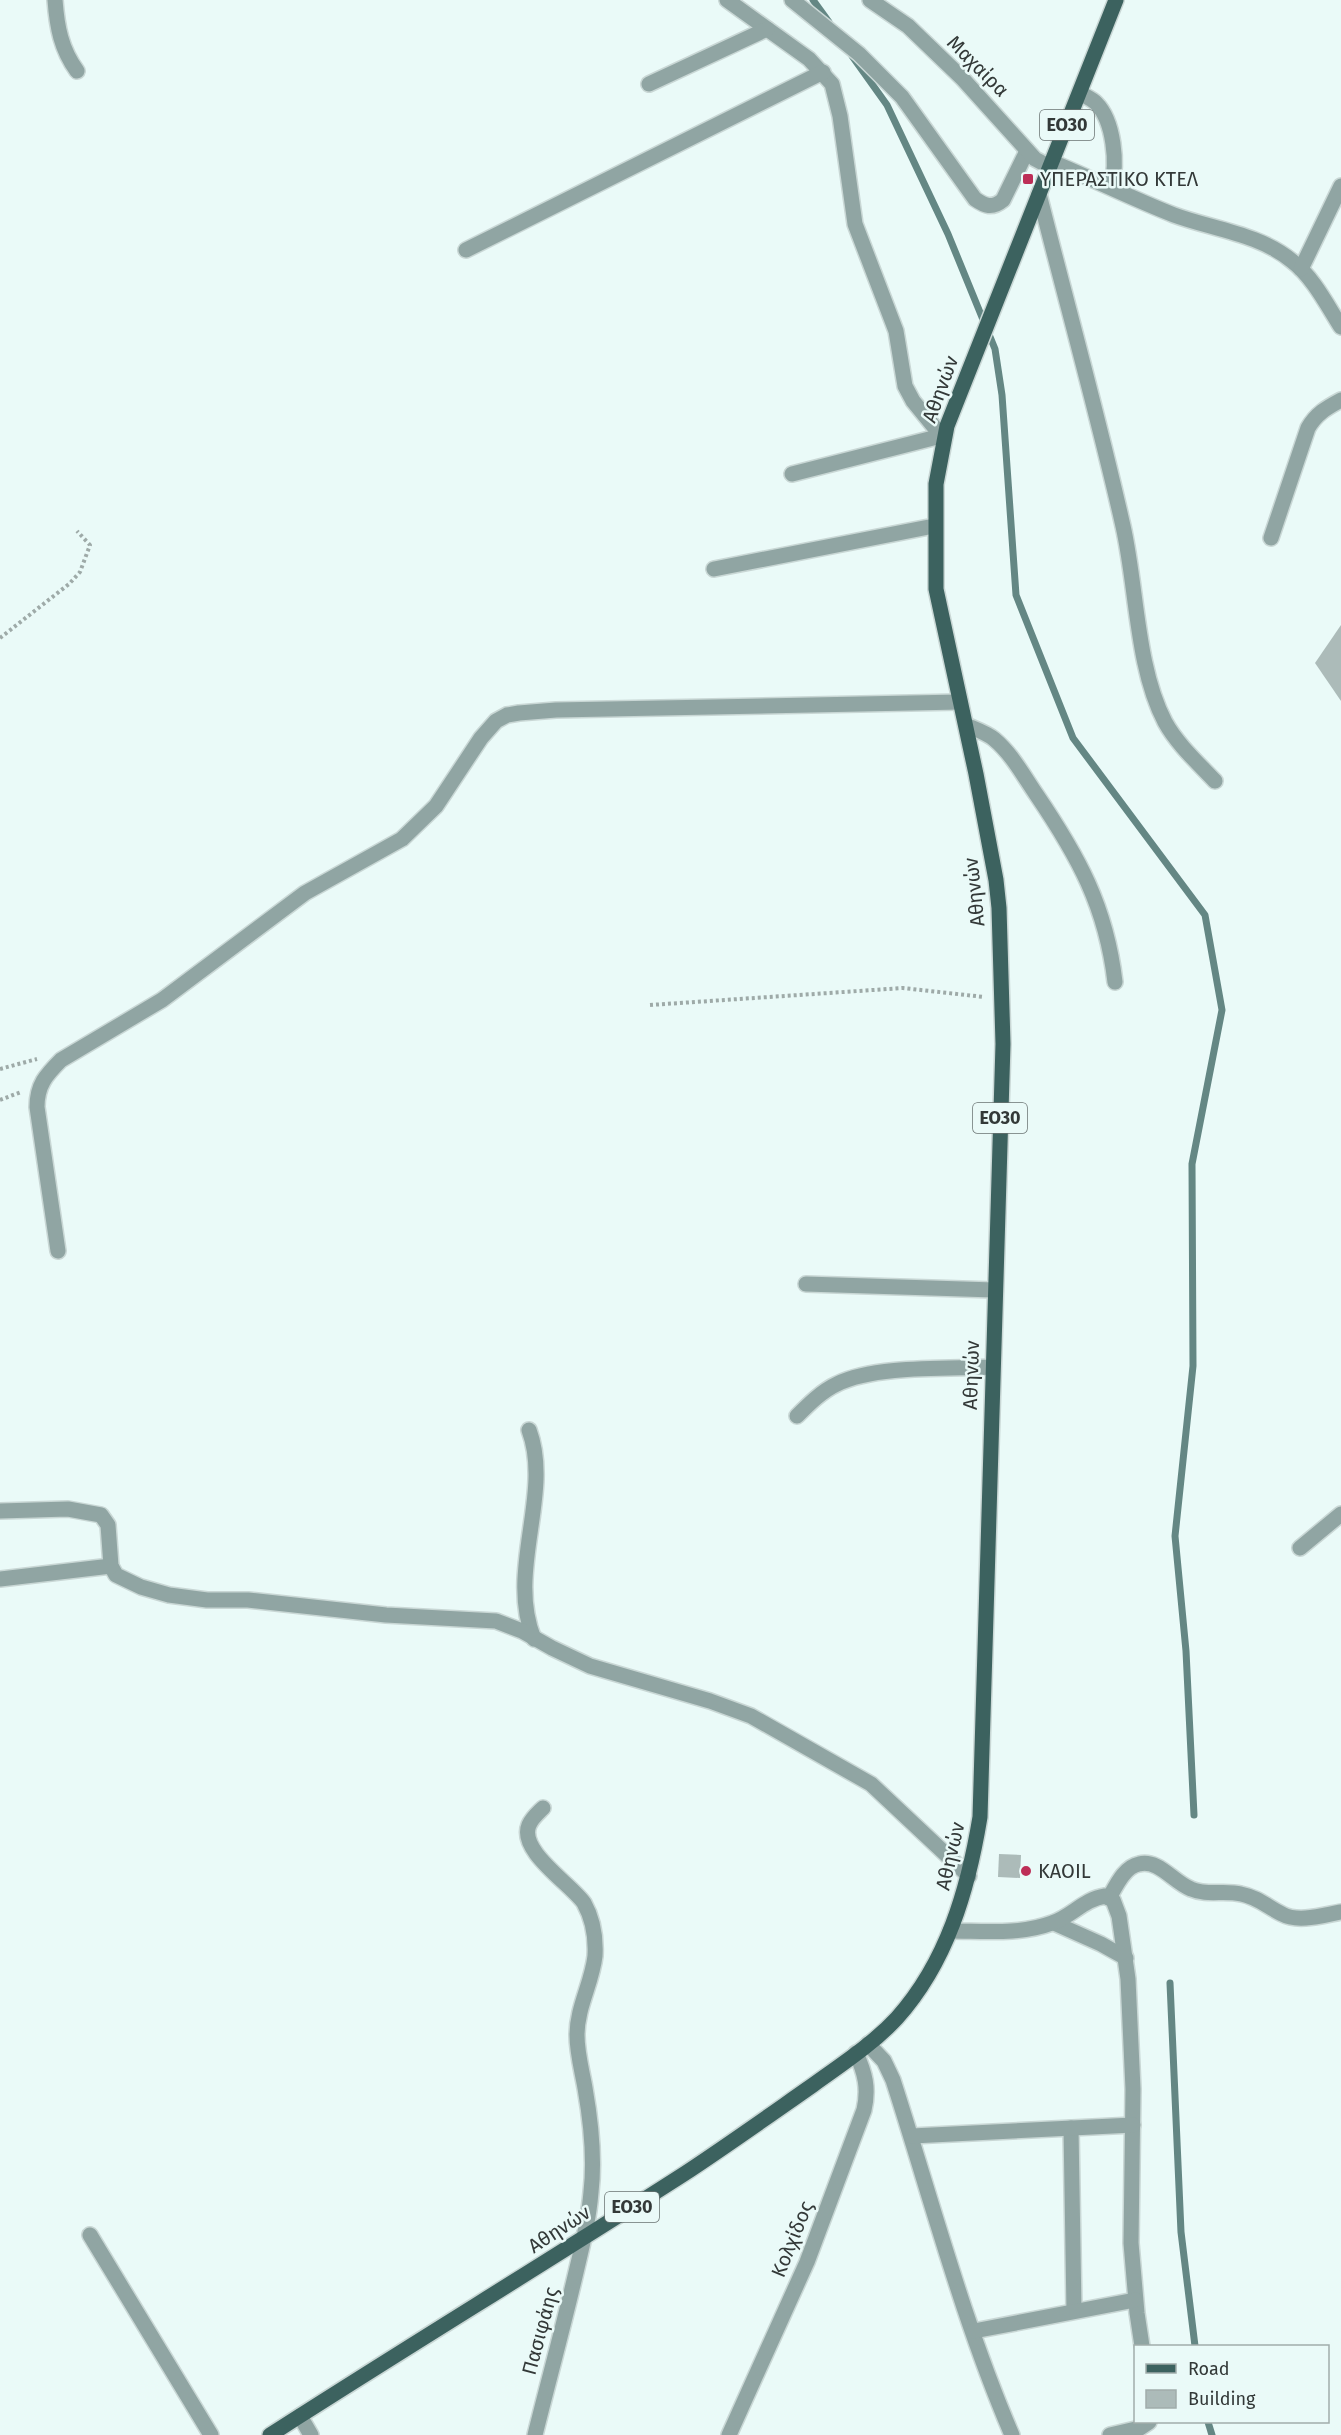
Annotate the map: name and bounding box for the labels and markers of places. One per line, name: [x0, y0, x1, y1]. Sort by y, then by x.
place label: ΥΠΕΡΑΣΤΙΚΟ ΚΤΕΛ: [1040, 167, 1199, 191]
marker: ΥΠΕΡΑΣΤΙΚΟ ΚΤΕΛ: [1021, 172, 1035, 186]
place label: KAOIL: [1038, 1859, 1091, 1883]
marker: KAOIL: [1019, 1864, 1033, 1878]

